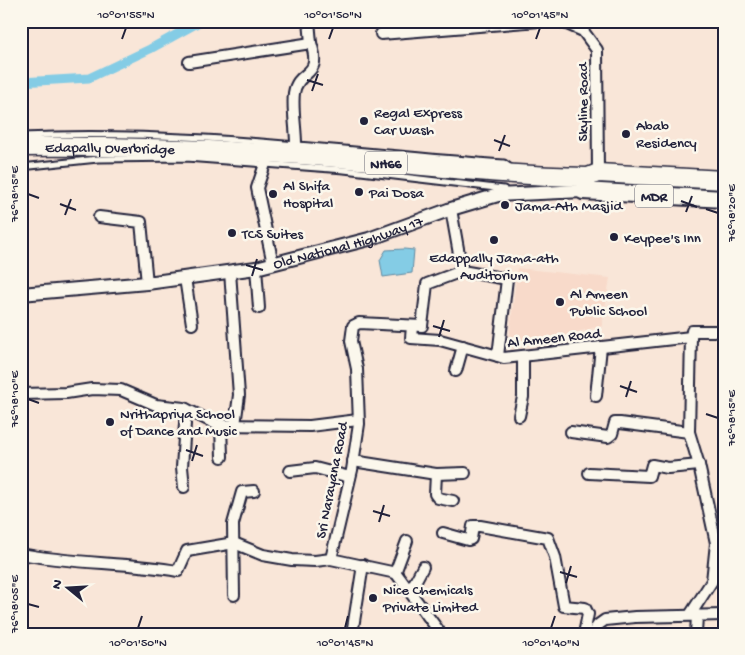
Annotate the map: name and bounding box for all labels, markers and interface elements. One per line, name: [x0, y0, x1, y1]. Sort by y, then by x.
text: 10°01'55"N: [96, 9, 155, 23]
text: 10°01'50"N: [303, 9, 362, 23]
text: 10°01'45"N: [511, 9, 568, 23]
street label: Skyline Road: [575, 61, 593, 141]
place label: Regal Express Car Wash: [374, 105, 463, 140]
marker: Regal Express Car Wash: [358, 115, 370, 127]
place label: Abab Residency: [636, 118, 697, 153]
marker: Abab Residency: [620, 128, 632, 140]
street label: Edapally Overbridge: [45, 140, 176, 160]
road number: NH66: [365, 152, 407, 174]
text: 76°18'15"E: [9, 166, 23, 223]
place label: Al Shifa Hospital: [283, 178, 333, 213]
text: 76°18'20"E: [726, 184, 740, 243]
place label: Pai Dosa: [368, 185, 424, 203]
road number: MDR: [635, 185, 673, 208]
marker: Pai Dosa: [353, 186, 365, 198]
marker: Al Shifa Hospital: [267, 188, 279, 200]
place label: Jama-Ath Masjid: [515, 198, 623, 216]
marker: Jama-Ath Masjid: [499, 199, 511, 211]
street label: Old National Highway 17: [271, 213, 427, 274]
place label: TCS Suites: [241, 226, 304, 244]
marker: TCS Suites: [226, 227, 238, 239]
place label: Keypee's Inn: [624, 230, 701, 248]
marker: Keypee's Inn: [608, 231, 620, 243]
marker: Edappally Jama-ath Auditorium: [488, 234, 500, 246]
place label: Edappally Jama-ath Auditorium: [429, 250, 559, 285]
place label: Al Ameen Public School: [569, 286, 647, 321]
marker: Al Ameen Public School: [554, 296, 566, 308]
street label: Al Ameen Road: [506, 325, 603, 353]
text: 76°18'10"E: [9, 370, 23, 428]
text: 76°18'15"E: [726, 390, 740, 447]
place label: Nrithapriya School of Dance and Music: [120, 406, 238, 441]
marker: Nrithapriya School of Dance and Music: [104, 416, 116, 428]
street label: Sri Narayana Road: [313, 419, 353, 540]
north arrow: [42, 562, 92, 612]
text: 76°18'05"E: [9, 575, 23, 634]
text: N: [49, 578, 68, 592]
place label: Nice Chemicals Private Limited: [382, 582, 479, 617]
marker: Nice Chemicals Private Limited: [367, 592, 379, 604]
text: 10°01'50"N: [108, 637, 167, 651]
text: 10°01'45"N: [316, 637, 373, 651]
text: 10°01'40"N: [521, 637, 580, 651]

